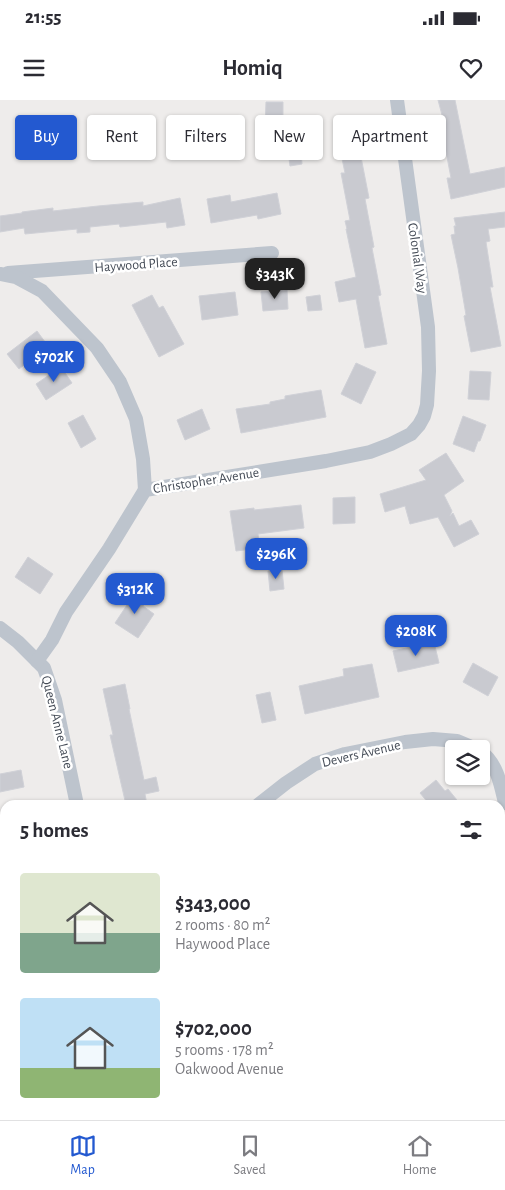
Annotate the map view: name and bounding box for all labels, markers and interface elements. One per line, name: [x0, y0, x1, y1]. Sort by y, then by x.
text: 21:55: [25, 8, 62, 27]
icon: menu: [20, 54, 48, 82]
icon: heart: [457, 54, 485, 82]
text: Homiq: [222, 57, 283, 79]
chip: Buy: [15, 115, 77, 160]
chip: Rent: [87, 115, 156, 160]
chip: Filters: [166, 115, 245, 160]
chip: New: [255, 115, 323, 160]
chip: Apartment: [333, 115, 446, 160]
street label: Colonial Way: [405, 222, 429, 294]
street label: Haywood Place: [94, 255, 178, 275]
pin: $343K: [240, 258, 310, 300]
text: $343K: [256, 266, 294, 282]
pin: $702K: [19, 340, 89, 383]
text: $702K: [34, 349, 74, 365]
street label: Christopher Avenue: [152, 466, 260, 496]
pin: $296K: [241, 538, 311, 580]
text: $296K: [256, 546, 296, 562]
pin: $312K: [100, 572, 170, 615]
text: $312K: [117, 581, 153, 597]
pin: $208K: [381, 614, 451, 657]
text: $208K: [396, 623, 436, 639]
street label: Queen Anne Lane: [39, 674, 75, 770]
street label: Devers Avenue: [320, 738, 402, 770]
map controls: [445, 740, 490, 785]
button: layers: [445, 740, 490, 785]
icon: filters: [457, 816, 485, 844]
text: 5 homes: [20, 820, 89, 841]
icon: home: [60, 893, 120, 953]
text: $343,000: [175, 893, 251, 914]
text: 2 rooms · 80 m²: [175, 917, 270, 933]
text: Haywood Place: [175, 936, 270, 952]
icon: home: [60, 1018, 120, 1078]
text: $702,000: [175, 1018, 252, 1039]
text: 5 rooms · 178 m²: [175, 1042, 273, 1058]
text: Oakwood Avenue: [175, 1061, 284, 1077]
tab: Map: [69, 1132, 97, 1179]
tab: Saved: [234, 1132, 266, 1179]
tab: Home: [403, 1132, 436, 1179]

